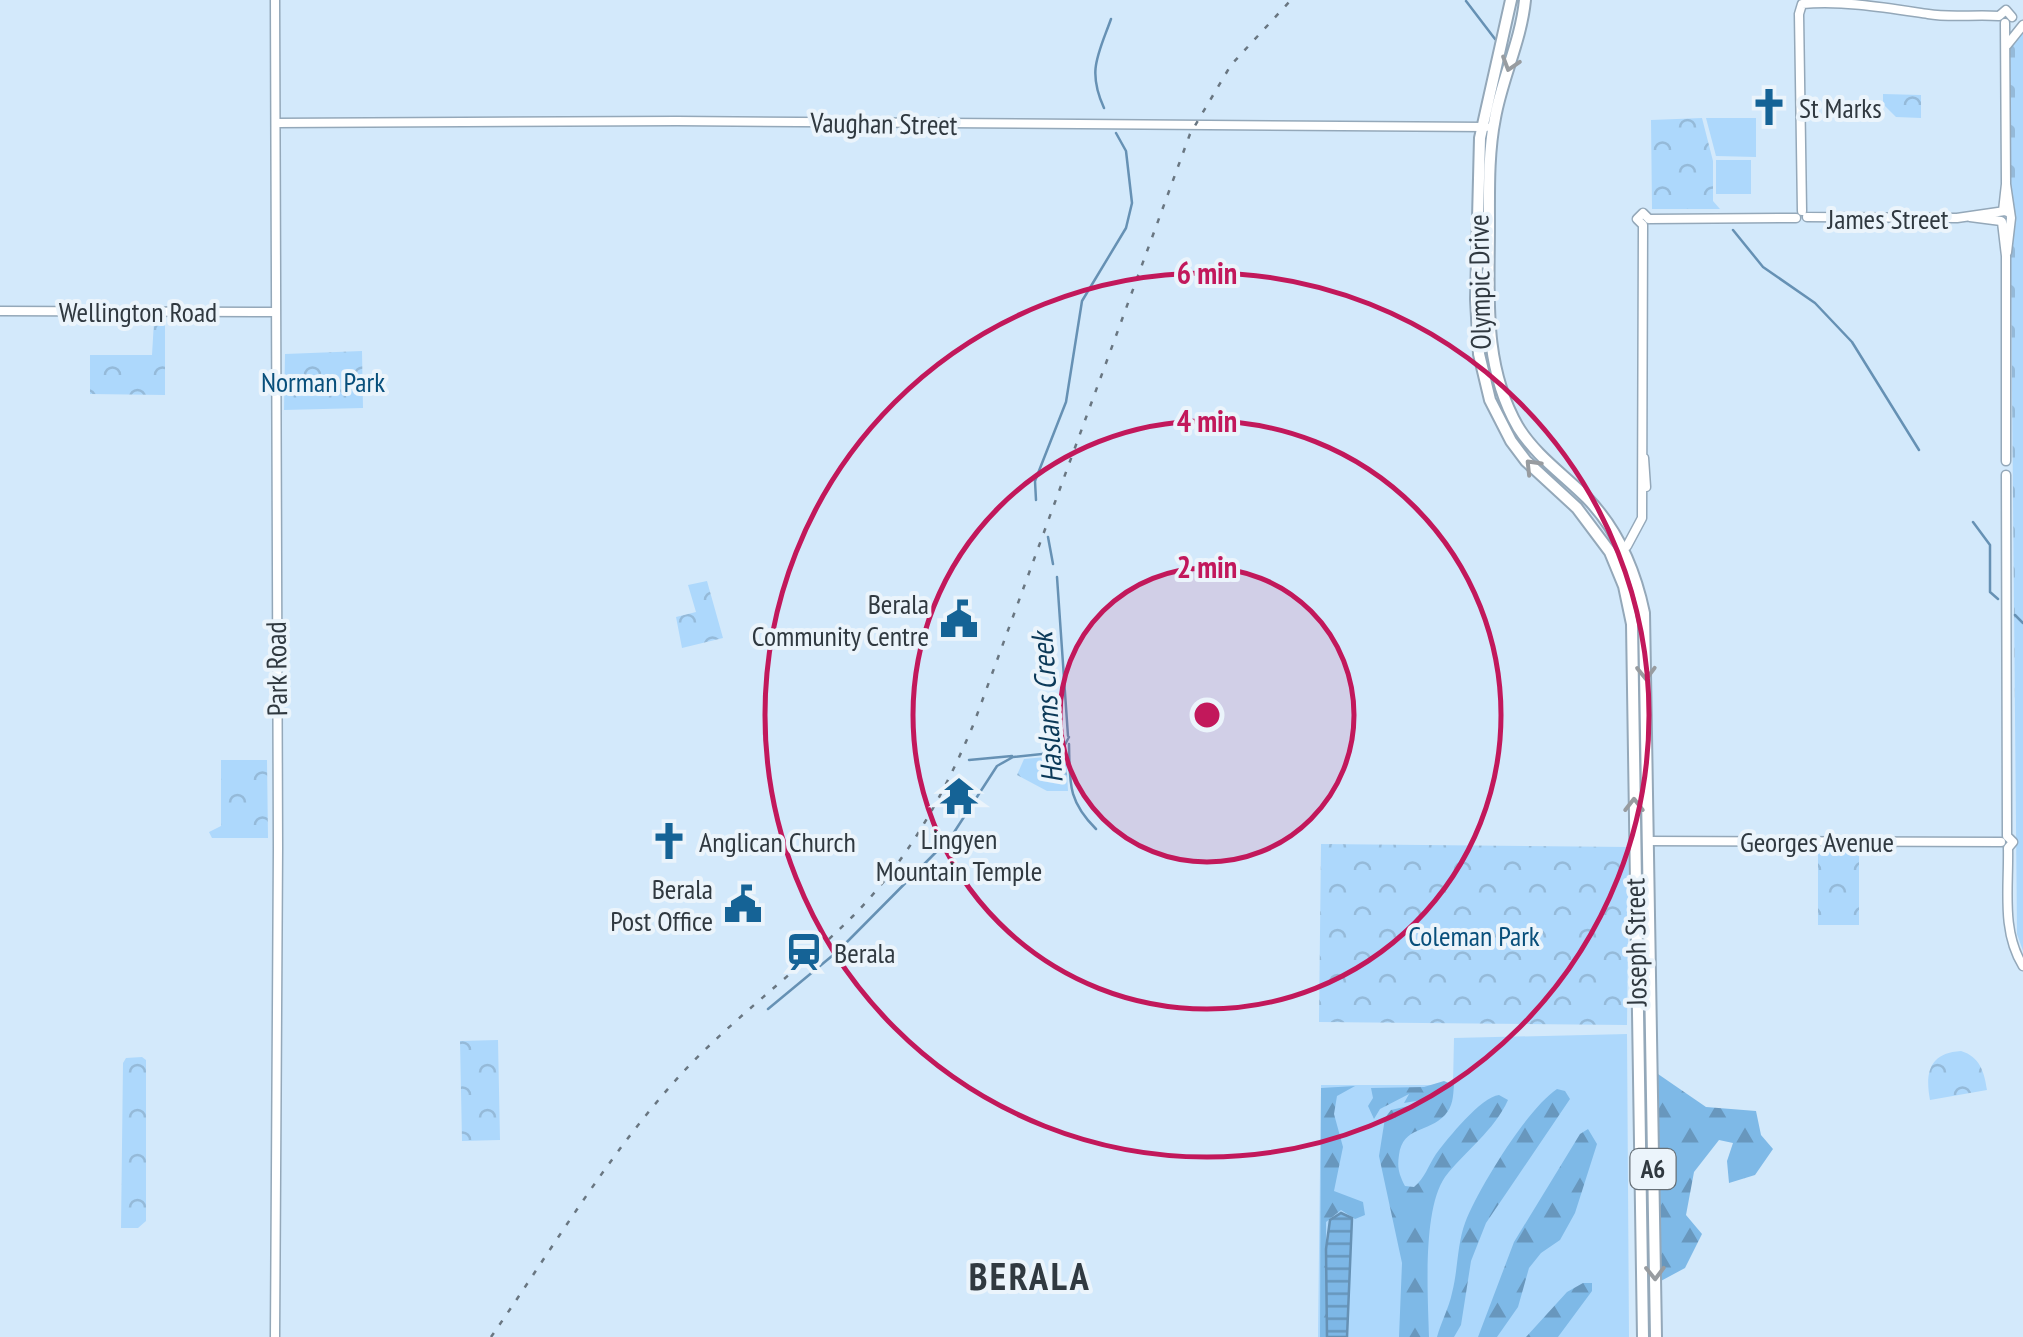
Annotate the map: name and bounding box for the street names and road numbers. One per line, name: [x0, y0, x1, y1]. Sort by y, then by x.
street label: Vaughan Street: [809, 103, 958, 143]
street label: James Street: [1826, 200, 1949, 237]
street label: Olympic Drive: [1459, 214, 1499, 350]
street label: Wellington Road: [59, 293, 217, 330]
street label: Park Road: [257, 621, 295, 717]
street label: Georges Avenue: [1740, 823, 1894, 860]
street label: Joseph Street: [1615, 877, 1655, 1007]
road number: A6: [1630, 1149, 1676, 1189]

